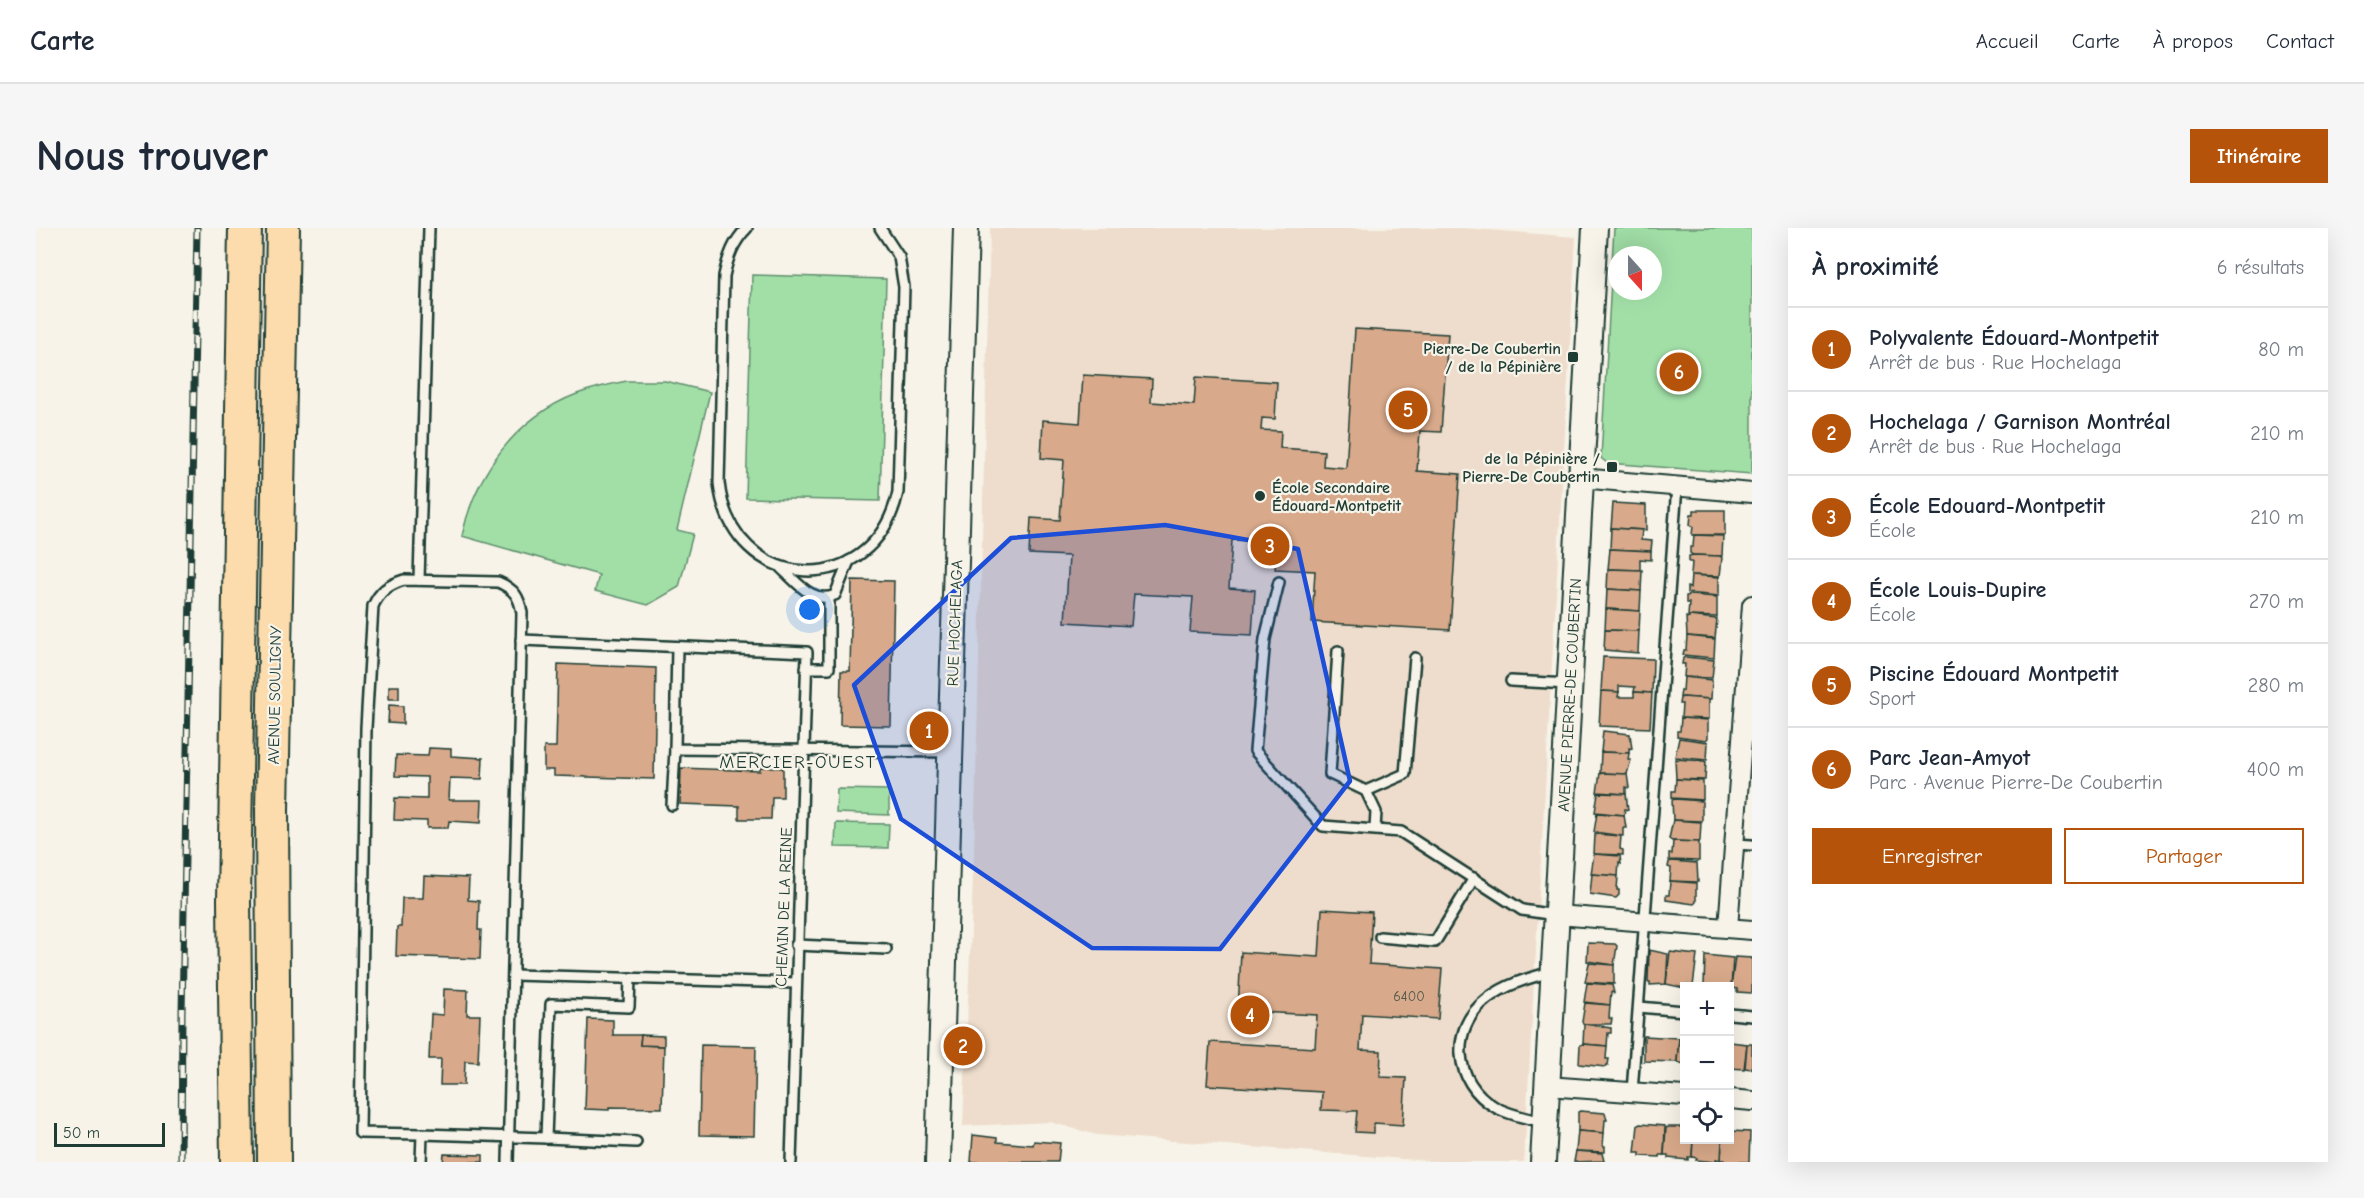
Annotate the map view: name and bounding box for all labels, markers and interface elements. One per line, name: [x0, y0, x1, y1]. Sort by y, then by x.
text: Carte: [30, 25, 95, 57]
text: Accueil: [1976, 29, 2039, 53]
text: Carte: [2072, 29, 2120, 53]
text: À propos: [2153, 29, 2233, 53]
text: Contact: [2266, 29, 2334, 53]
button: Itinéraire: [2190, 129, 2328, 183]
text: Nous trouver: [36, 132, 268, 181]
north arrow: [1608, 246, 1662, 300]
text: À proximité: [1812, 252, 1939, 282]
text: 6 résultats: [2217, 256, 2304, 279]
text: Polyvalente Édouard-Montpetit: [1869, 325, 2159, 351]
text: 1: [1828, 338, 1835, 361]
text: 80 m: [2258, 338, 2304, 361]
place label: Pierre-De Coubertin / de la Pépinière: [1423, 340, 1561, 376]
marker: Pierre-De Coubertin / de la Pépinière: [1566, 350, 1580, 364]
pin: 6: [1660, 350, 1698, 394]
text: Arrêt de bus · Rue Hochelaga: [1869, 351, 2122, 374]
pin: 5: [1388, 388, 1428, 432]
text: Hochelaga / Garnison Montréal: [1869, 409, 2171, 435]
text: 2: [1827, 422, 1836, 445]
text: 210 m: [2250, 422, 2304, 445]
text: Arrêt de bus · Rue Hochelaga: [1869, 435, 2122, 458]
place label: de la Pépinière / Pierre-De Coubertin: [1462, 450, 1600, 486]
marker: de la Pépinière / Pierre-De Coubertin: [1605, 460, 1619, 474]
place label: École Secondaire Édouard-Montpetit: [1272, 478, 1402, 515]
marker: École Secondaire Édouard-Montpetit: [1253, 489, 1267, 503]
text: École Edouard-Montpetit: [1869, 493, 2105, 519]
text: 3: [1827, 506, 1836, 529]
text: 210 m: [2250, 506, 2304, 529]
text: École: [1869, 519, 1916, 542]
pin: 3: [1250, 524, 1290, 568]
street label: RUE HOCHELAGA: [944, 560, 966, 687]
text: École Louis-Dupire: [1869, 577, 2046, 603]
street label: AVENUE PIERRE-DE COUBERTIN: [1555, 578, 1585, 812]
text: 4: [1827, 590, 1836, 613]
text: 270 m: [2249, 590, 2304, 613]
your location: [795, 595, 824, 624]
text: École: [1869, 603, 1916, 626]
street label: AVENUE SOULIGNY: [265, 625, 285, 765]
text: Piscine Édouard Montpetit: [1869, 661, 2118, 687]
text: 5: [1826, 674, 1837, 697]
text: 280 m: [2248, 674, 2304, 697]
text: Sport: [1869, 687, 1915, 710]
pin: 1: [910, 708, 948, 754]
text: Parc Jean-Amyot: [1869, 745, 2030, 771]
district label: MERCIER-OUEST: [719, 752, 877, 773]
text: 6: [1826, 758, 1837, 781]
text: 400 m: [2247, 758, 2304, 781]
text: Parc · Avenue Pierre-De Coubertin: [1869, 771, 2163, 794]
street label: CHEMIN DE LA REINE: [772, 826, 796, 987]
button: Enregistrer: [1812, 828, 2052, 884]
button: Partager: [2064, 828, 2304, 884]
map controls: [1680, 982, 1734, 1144]
button: +: [1680, 982, 1734, 1036]
house number: 6400: [1393, 988, 1425, 1005]
pin: 4: [1230, 992, 1270, 1038]
pin: 2: [944, 1024, 982, 1068]
button: −: [1680, 1036, 1734, 1090]
button: locate: [1680, 1090, 1734, 1144]
scale bar: [54, 1120, 165, 1148]
text: 50 m: [63, 1124, 100, 1142]

